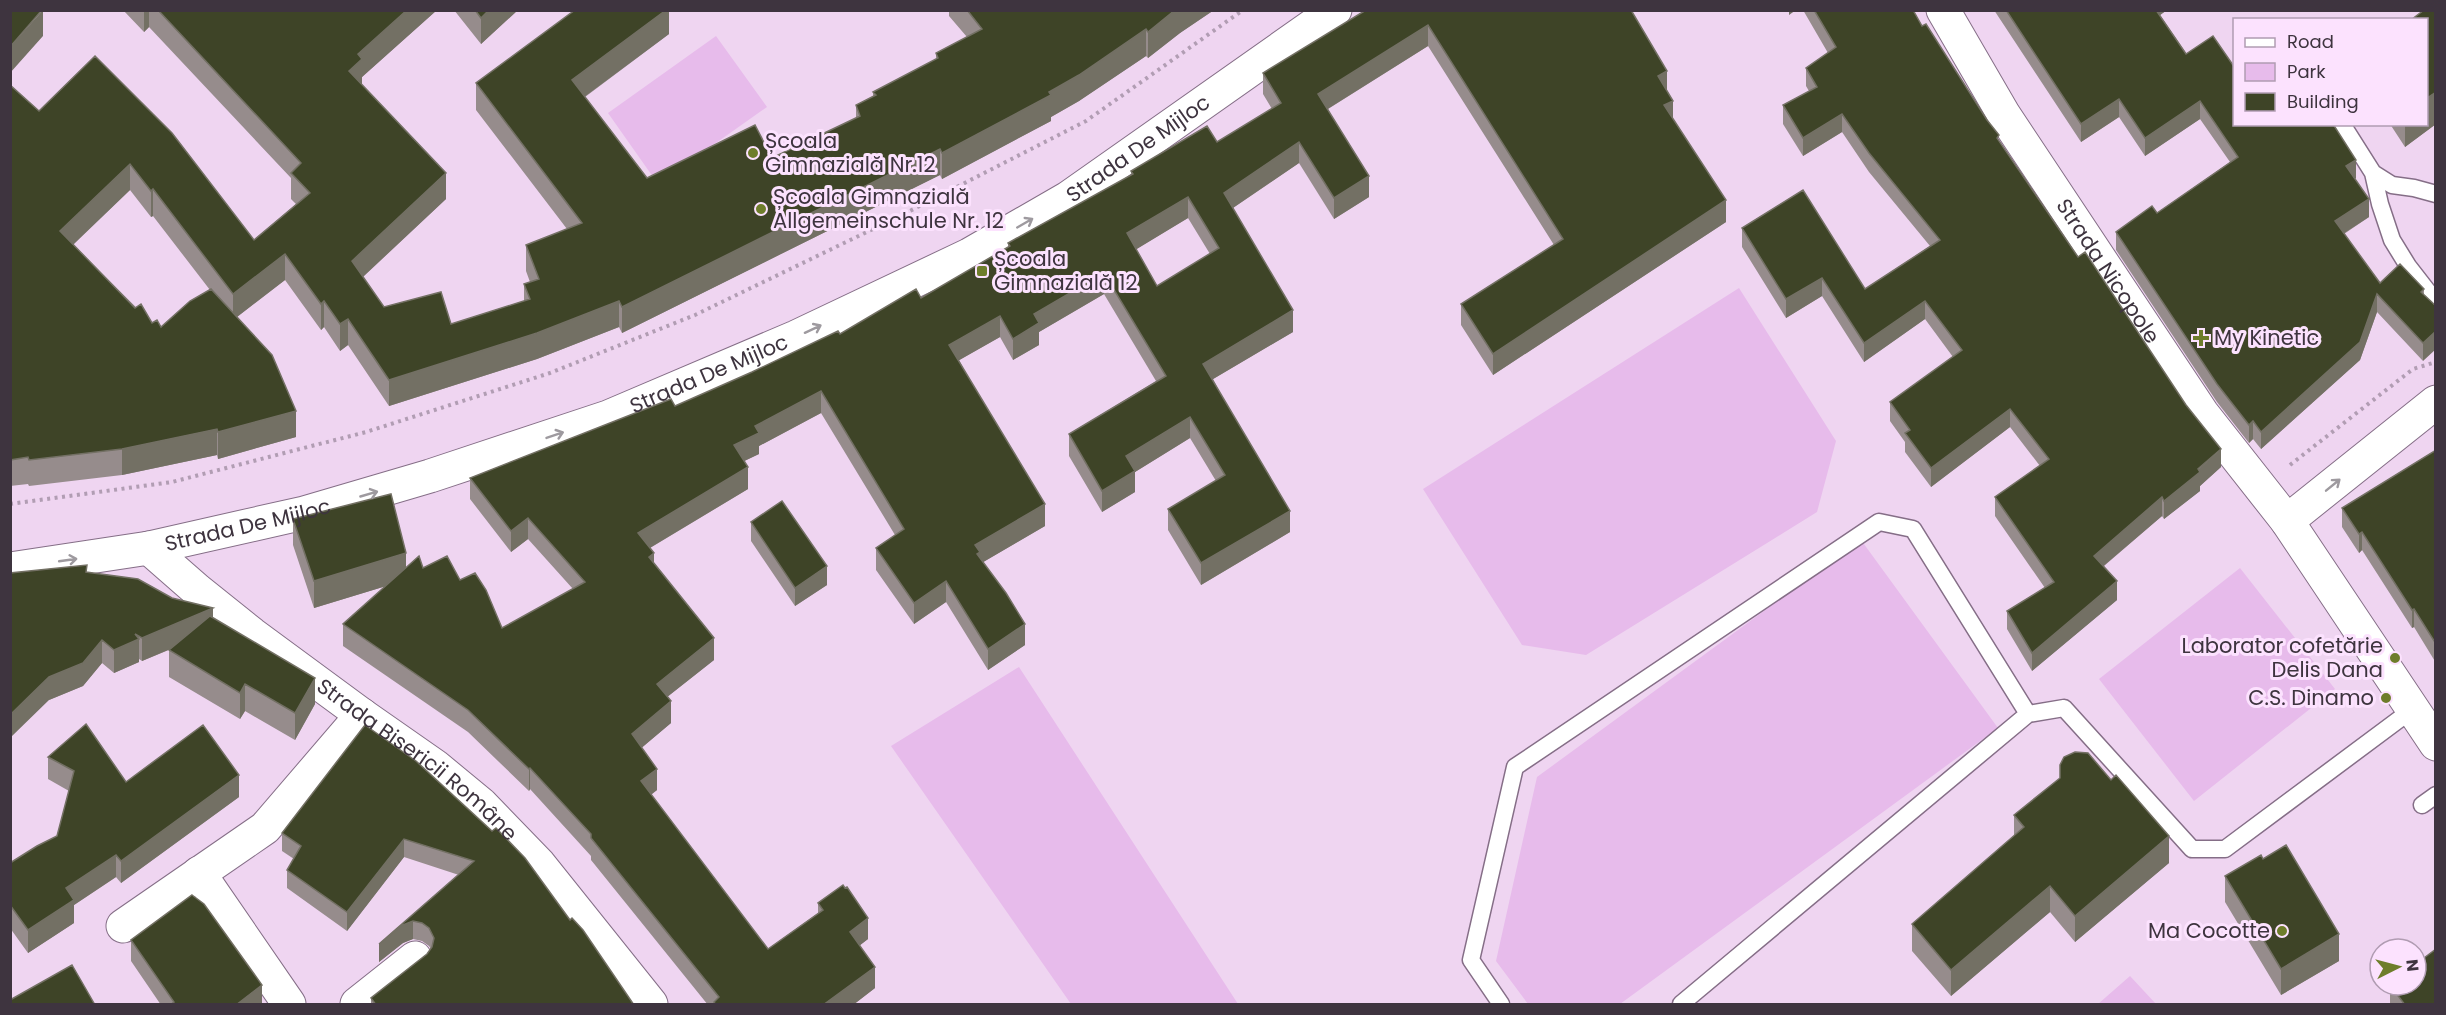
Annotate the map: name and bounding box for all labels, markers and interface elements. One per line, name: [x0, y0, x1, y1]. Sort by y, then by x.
legend: [2233, 18, 2428, 126]
text: Road: [2287, 29, 2334, 54]
text: Park: [2287, 59, 2326, 84]
street label: Strada De Mijloc: [1060, 88, 1215, 209]
text: Building: [2287, 89, 2359, 114]
place label: Școala Gimnazială Nr.12: [765, 126, 935, 179]
marker: Școala Gimnazială Nr.12: [746, 146, 760, 160]
place label: Școala Gimnazială Allgemeinschule Nr. 12: [773, 182, 1004, 235]
street label: Strada Nicopole: [2050, 193, 2167, 349]
marker: Școala Gimnazială Allgemeinschule Nr. 12: [754, 202, 768, 216]
one-way arrow: [1016, 217, 1033, 229]
place label: Școala Gimnazială 12: [994, 244, 1137, 297]
marker: Școala Gimnazială 12: [975, 264, 989, 278]
one-way arrow: [804, 323, 822, 335]
place label: My Kinetic: [2214, 323, 2319, 352]
street label: Strada De Mijloc: [625, 327, 792, 420]
marker: My Kinetic: [2192, 329, 2210, 347]
one-way arrow: [545, 429, 564, 440]
one-way arrow: [2324, 478, 2340, 491]
one-way arrow: [359, 488, 378, 499]
street label: Strada De Mijloc: [162, 491, 334, 558]
one-way arrow: [58, 555, 78, 566]
place label: Laborator cofetărie Delis Dana: [2182, 631, 2383, 684]
marker: Laborator cofetărie Delis Dana: [2388, 651, 2402, 665]
street label: Strada Bisericii Române: [311, 671, 524, 847]
place label: C.S. Dinamo: [2248, 683, 2374, 712]
marker: C.S. Dinamo: [2379, 691, 2393, 705]
place label: Ma Cocotte: [2148, 916, 2270, 945]
marker: Ma Cocotte: [2275, 924, 2289, 938]
north arrow: [2368, 937, 2428, 997]
text: N: [2400, 958, 2424, 973]

